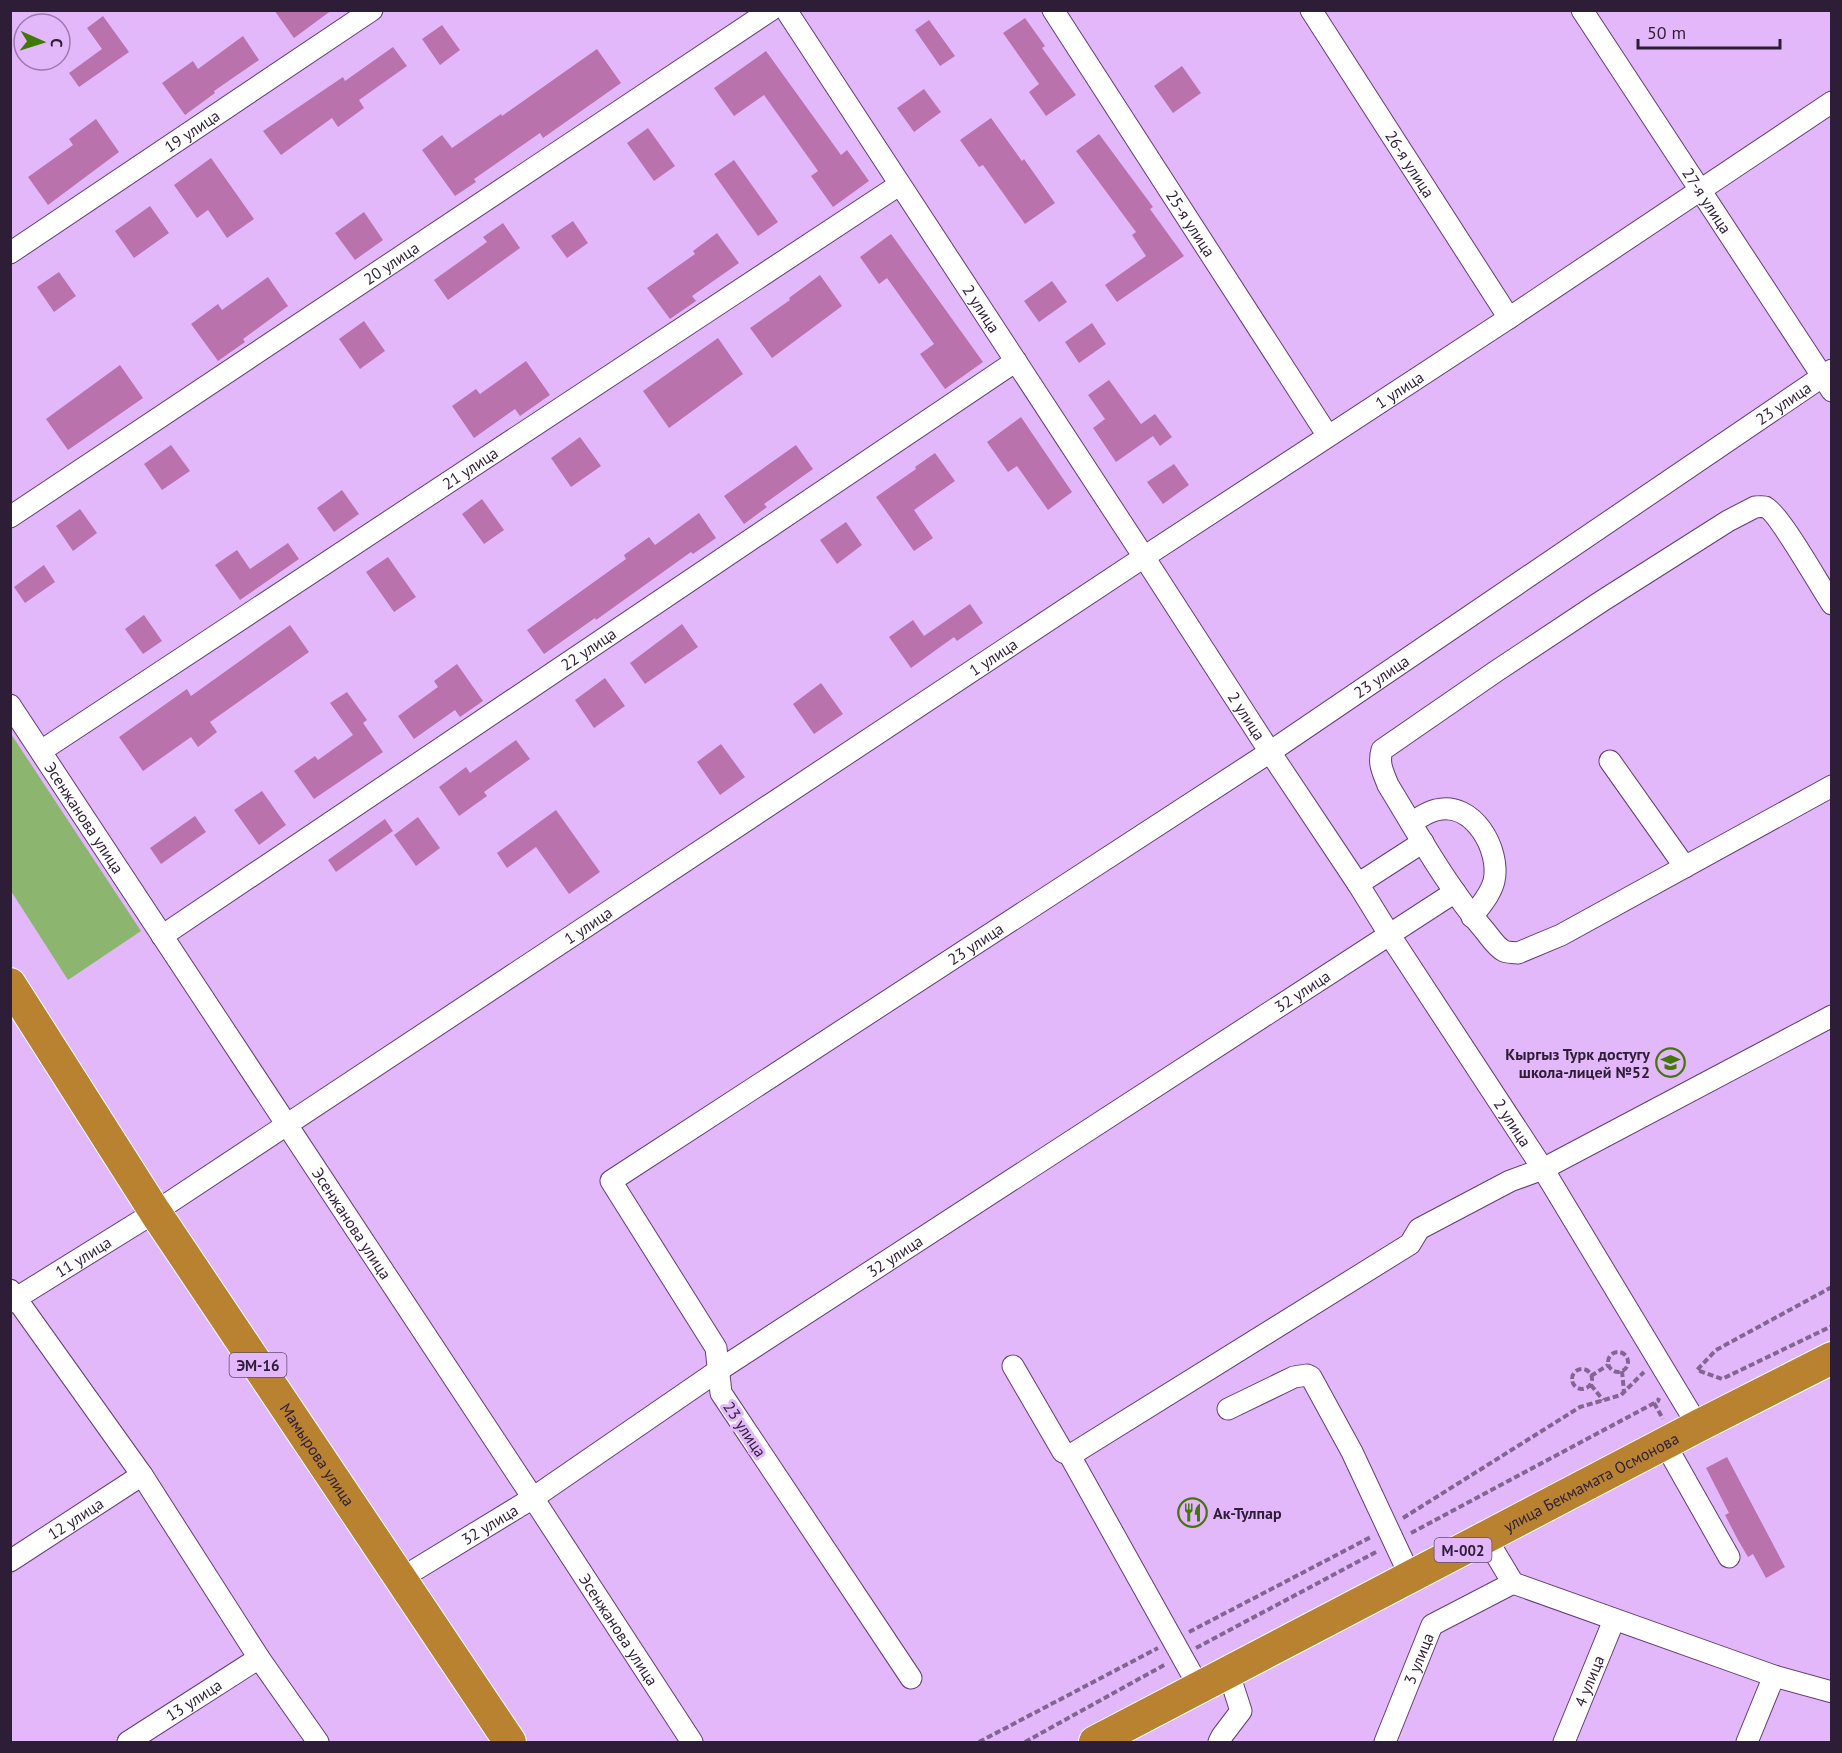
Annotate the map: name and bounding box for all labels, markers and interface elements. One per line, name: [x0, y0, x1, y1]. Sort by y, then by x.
north arrow: [12, 12, 72, 72]
scale bar: [1638, 12, 1780, 50]
text: 50 m: [1647, 21, 1686, 44]
text: С: [47, 38, 67, 48]
street label: 19 улица: [160, 105, 223, 157]
street label: 26-я улица: [1381, 127, 1439, 201]
street label: 27-я улица: [1678, 164, 1736, 237]
street label: 25-я улица: [1162, 186, 1220, 261]
street label: 20 улица: [360, 237, 423, 289]
street label: 2 улица: [958, 281, 1005, 337]
street label: 1 улица: [1371, 367, 1427, 413]
street label: 23 улица: [1752, 377, 1815, 429]
street label: 21 улица: [438, 442, 502, 494]
street label: 22 улица: [557, 623, 620, 675]
street label: 1 улица: [965, 634, 1021, 680]
street label: 23 улица: [1350, 650, 1413, 702]
street label: 2 улица: [1224, 688, 1270, 744]
street label: Эсенжанова улица: [40, 758, 128, 877]
street label: 1 улица: [560, 902, 616, 948]
street label: 23 улица: [944, 918, 1007, 969]
street label: 32 улица: [1271, 966, 1334, 1017]
place label: Кыргыз Турк достугу школа-лицей №52: [1505, 1044, 1650, 1082]
school or university icon: Кыргыз Турк достугу школа-лицей №52: [1655, 1047, 1687, 1079]
street label: 2 улица: [1490, 1095, 1536, 1151]
street label: Эсенжанова улица: [308, 1164, 396, 1283]
street label: 32 улица: [863, 1230, 926, 1281]
street label: 11 улица: [51, 1232, 115, 1282]
road number: ЭМ-16: [230, 1353, 286, 1377]
street label: 23 улица: [719, 1398, 771, 1460]
street label: Мамырова улица: [276, 1399, 359, 1510]
street label: улица Бекмамата Осмонова: [1500, 1428, 1682, 1536]
street label: 12 улица: [44, 1493, 107, 1544]
restaurant icon: Ак-Тулпар: [1176, 1497, 1208, 1529]
street label: 32 улица: [458, 1500, 522, 1549]
place label: Ак-Тулпар: [1213, 1503, 1282, 1523]
road number: M-002: [1434, 1538, 1492, 1562]
street label: Эсенжанова улица: [575, 1570, 662, 1689]
street label: 3 улица: [1399, 1630, 1438, 1687]
street label: 4 улица: [1570, 1652, 1608, 1710]
street label: 13 улица: [162, 1675, 225, 1725]

